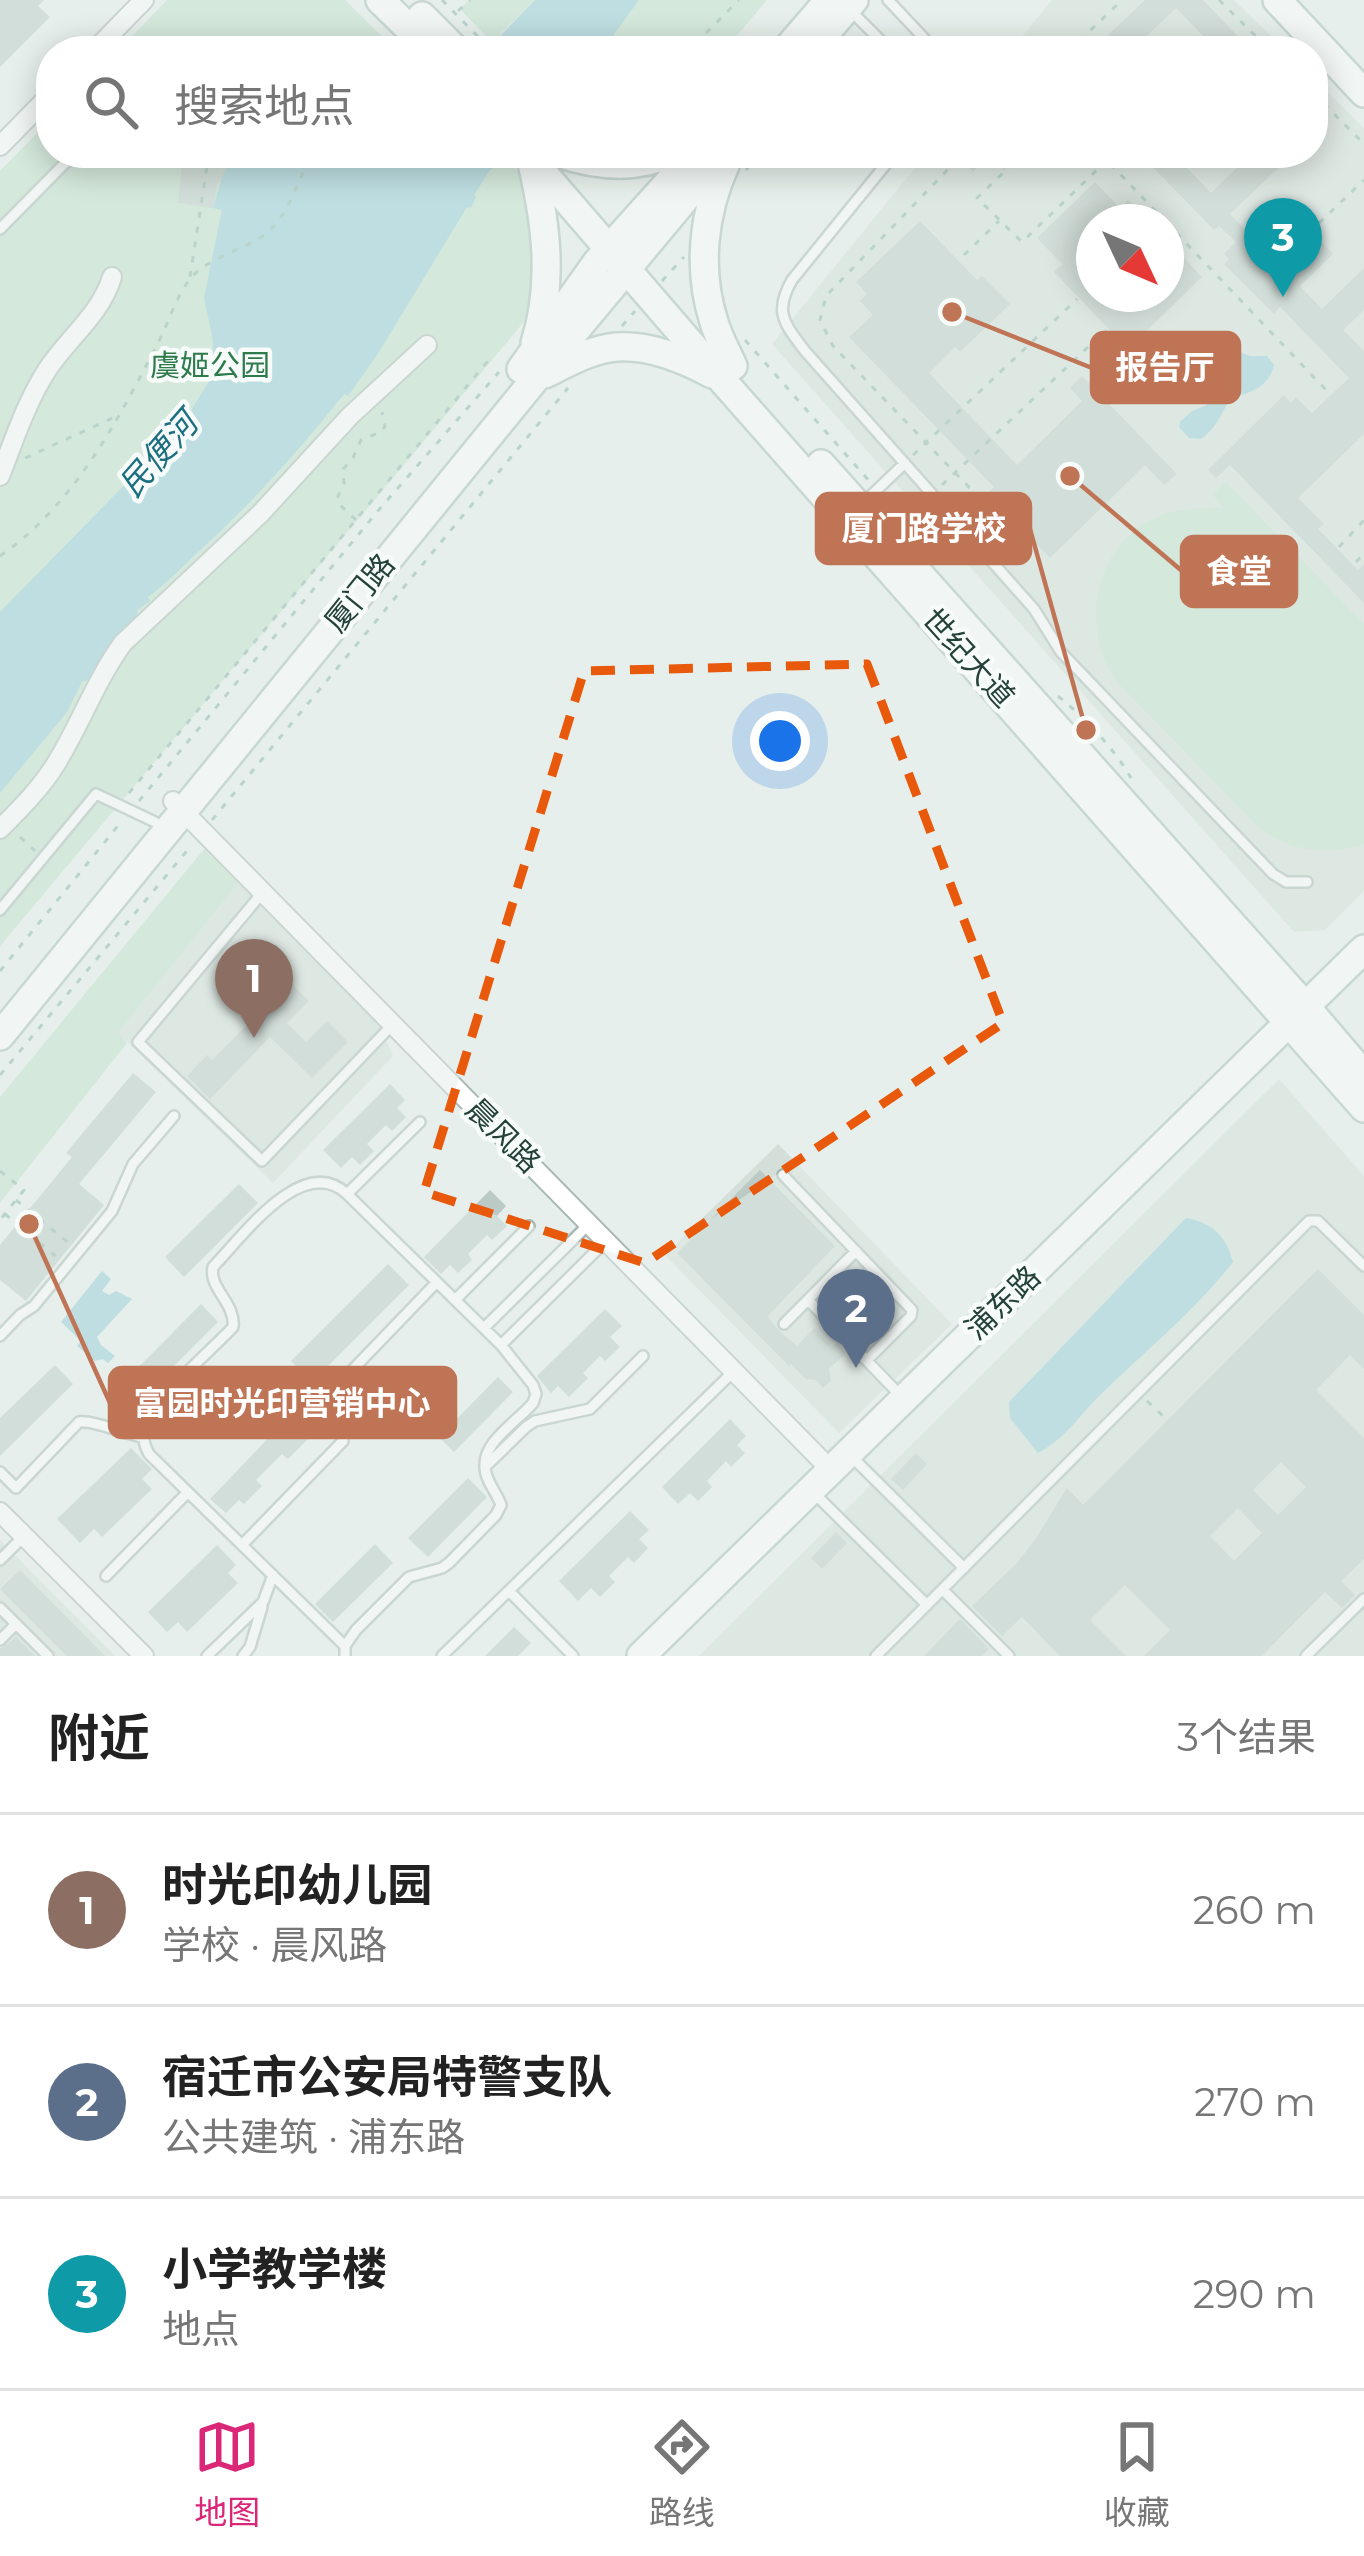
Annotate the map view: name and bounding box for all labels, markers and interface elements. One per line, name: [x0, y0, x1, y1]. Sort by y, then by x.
search box: [36, 36, 1328, 168]
icon: search: [78, 69, 144, 135]
text: 搜索地点: [174, 78, 354, 133]
pin: 3: [1244, 198, 1322, 297]
north arrow: [1076, 204, 1184, 312]
callout: 报告厅: [1092, 333, 1239, 402]
park label: 虞姬公园: [150, 347, 270, 384]
text: 报告厅: [1116, 347, 1215, 387]
water label: 民便河: [110, 399, 210, 504]
callout: 厦门路学校: [817, 494, 1030, 563]
text: 厦门路学校: [842, 508, 1007, 548]
callout: 食堂: [1182, 537, 1296, 606]
street label: 厦门路: [317, 546, 402, 639]
text: 食堂: [1206, 551, 1272, 591]
street label: 世纪大道: [914, 601, 1022, 715]
your location: [750, 711, 810, 771]
pin: 1: [215, 939, 293, 1038]
street label: 晨风路: [458, 1091, 548, 1181]
street label: 浦东路: [957, 1258, 1048, 1347]
pin: 2: [817, 1269, 895, 1368]
callout: 富园时光印营销中心: [110, 1368, 455, 1437]
text: 富园时光印营销中心: [134, 1383, 431, 1423]
text: 附近: [48, 1707, 150, 1769]
text: 3个结果: [1177, 1713, 1316, 1761]
text: 时光印幼儿园: [162, 1857, 432, 1912]
text: 1: [79, 1886, 95, 1934]
text: 260 m: [1193, 1886, 1316, 1934]
text: 学校 · 晨风路: [162, 1921, 387, 1969]
text: 宿迁市公安局特警支队: [162, 2049, 612, 2104]
text: 2: [75, 2078, 99, 2126]
text: 270 m: [1194, 2078, 1316, 2126]
text: 公共建筑 · 浦东路: [162, 2113, 465, 2161]
text: 小学教学楼: [162, 2241, 387, 2296]
text: 3: [75, 2270, 99, 2318]
text: 290 m: [1193, 2270, 1316, 2318]
text: 地点: [162, 2305, 240, 2353]
tab: 地图: [194, 2414, 260, 2534]
tab: 路线: [649, 2414, 715, 2534]
tab: 收藏: [1104, 2414, 1170, 2534]

